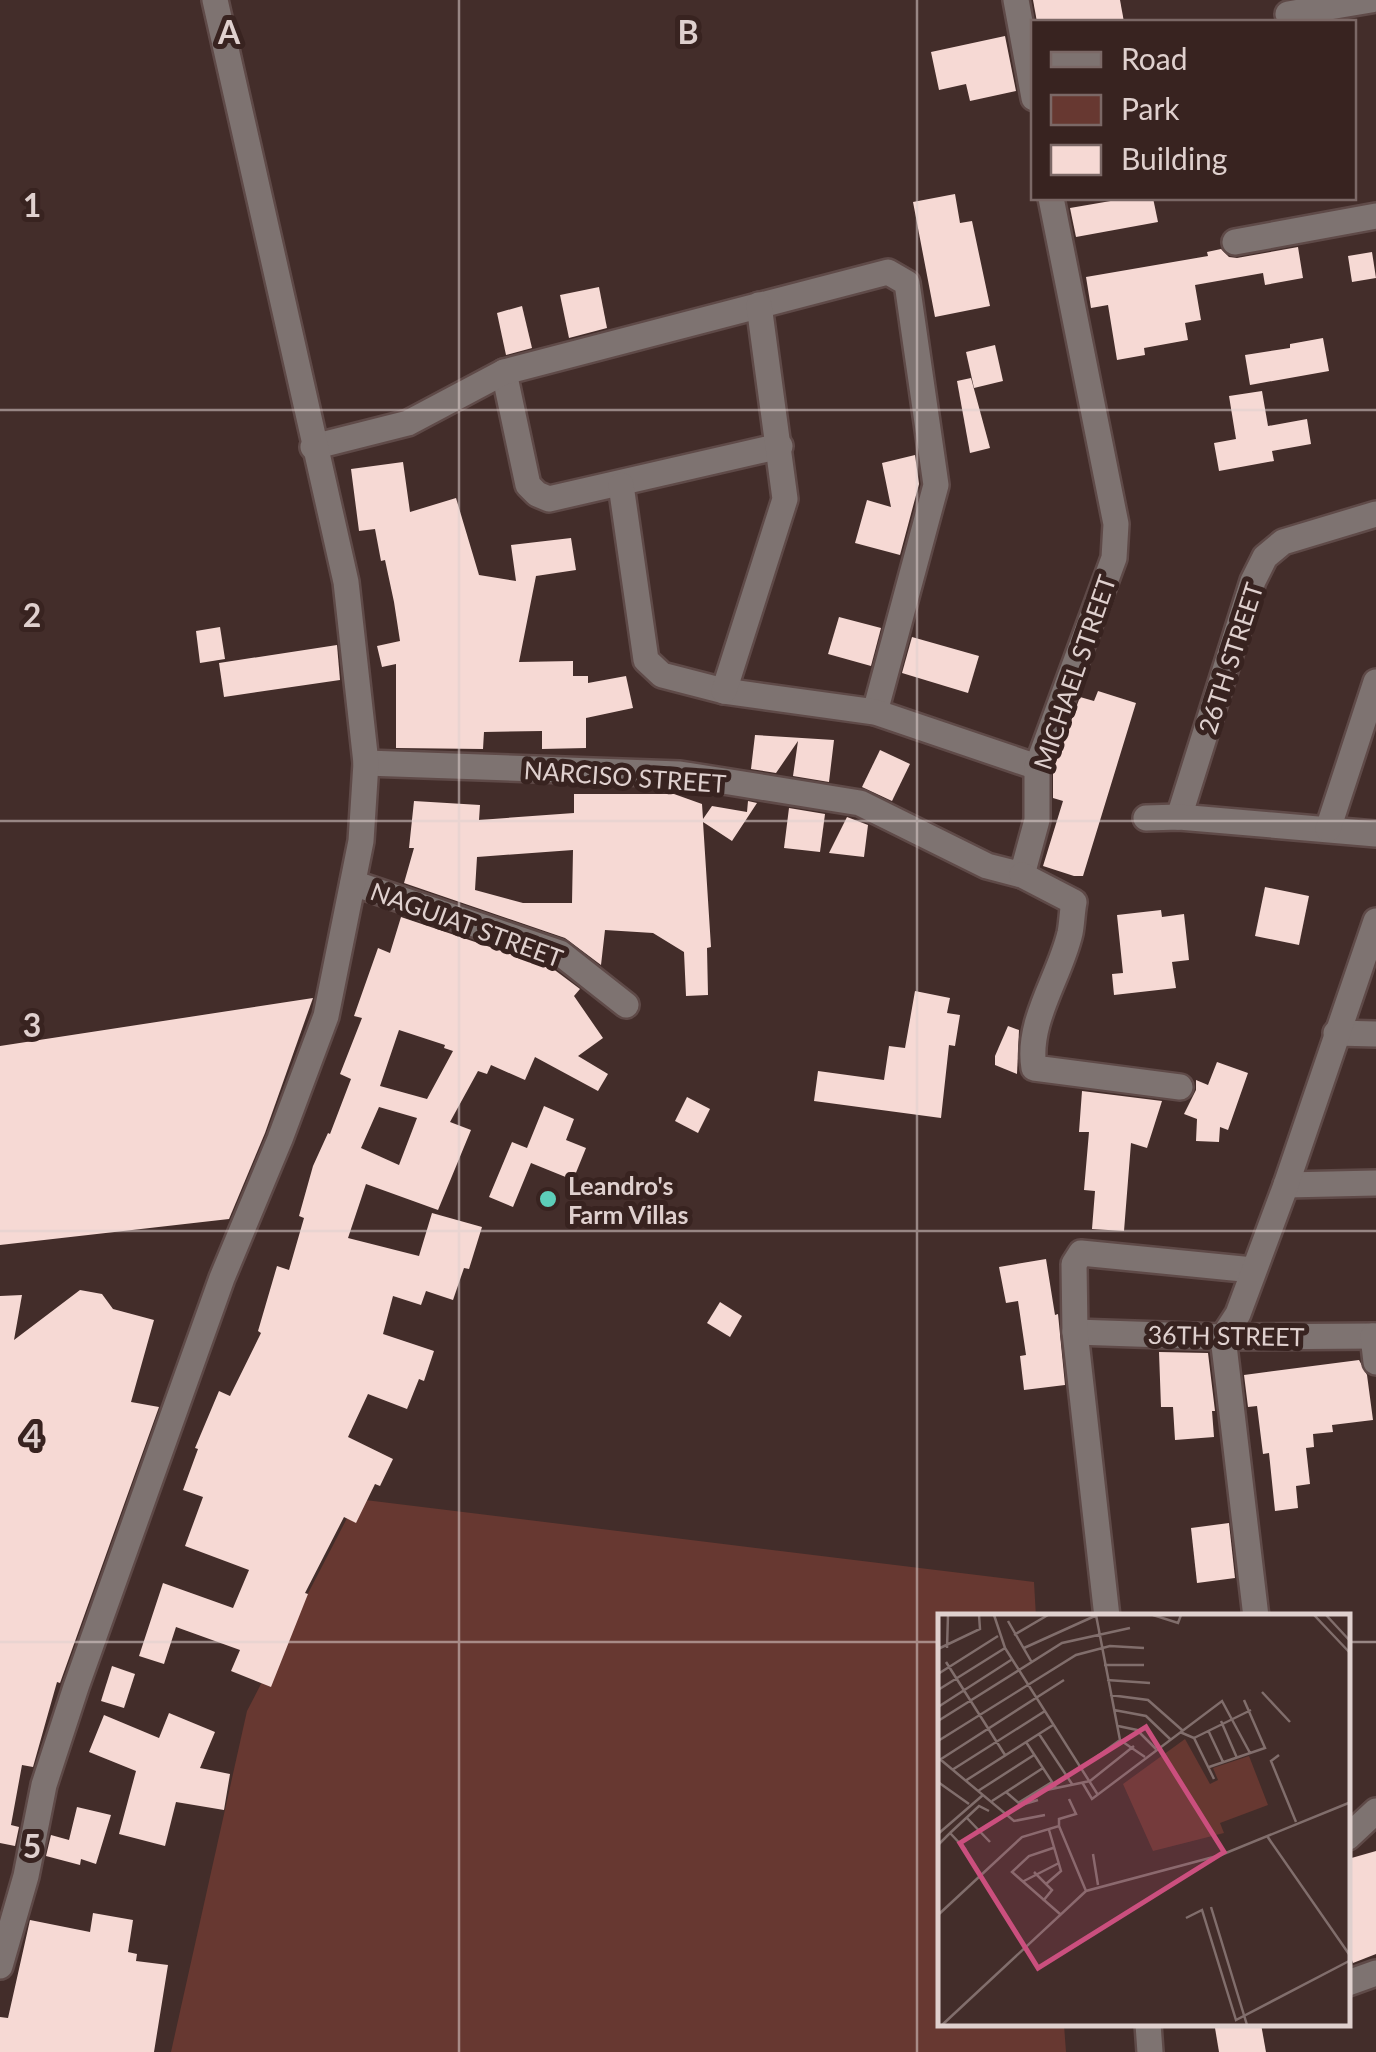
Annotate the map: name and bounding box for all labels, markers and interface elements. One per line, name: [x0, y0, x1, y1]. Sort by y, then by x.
text: A: [217, 12, 241, 51]
text: B: [677, 12, 699, 51]
legend: [1031, 20, 1356, 200]
text: Road: [1121, 40, 1188, 76]
text: Park: [1121, 90, 1180, 126]
text: Building: [1121, 140, 1227, 176]
text: 1: [23, 185, 41, 224]
street label: MICHAEL STREET: [1027, 571, 1121, 773]
street label: 26TH STREET: [1191, 579, 1269, 737]
text: 2: [23, 595, 41, 634]
street label: NARCISO STREET: [523, 754, 727, 798]
street label: NAGUIAT STREET: [367, 875, 567, 973]
text: 3: [23, 1005, 41, 1044]
place label: Leandro's Farm Villas: [568, 1170, 688, 1229]
marker: Leandro's Farm Villas: [537, 1188, 559, 1210]
street label: 36TH STREET: [1147, 1319, 1305, 1351]
text: 4: [23, 1416, 41, 1455]
inset map: [938, 1614, 1351, 2027]
text: 5: [23, 1826, 41, 1865]

